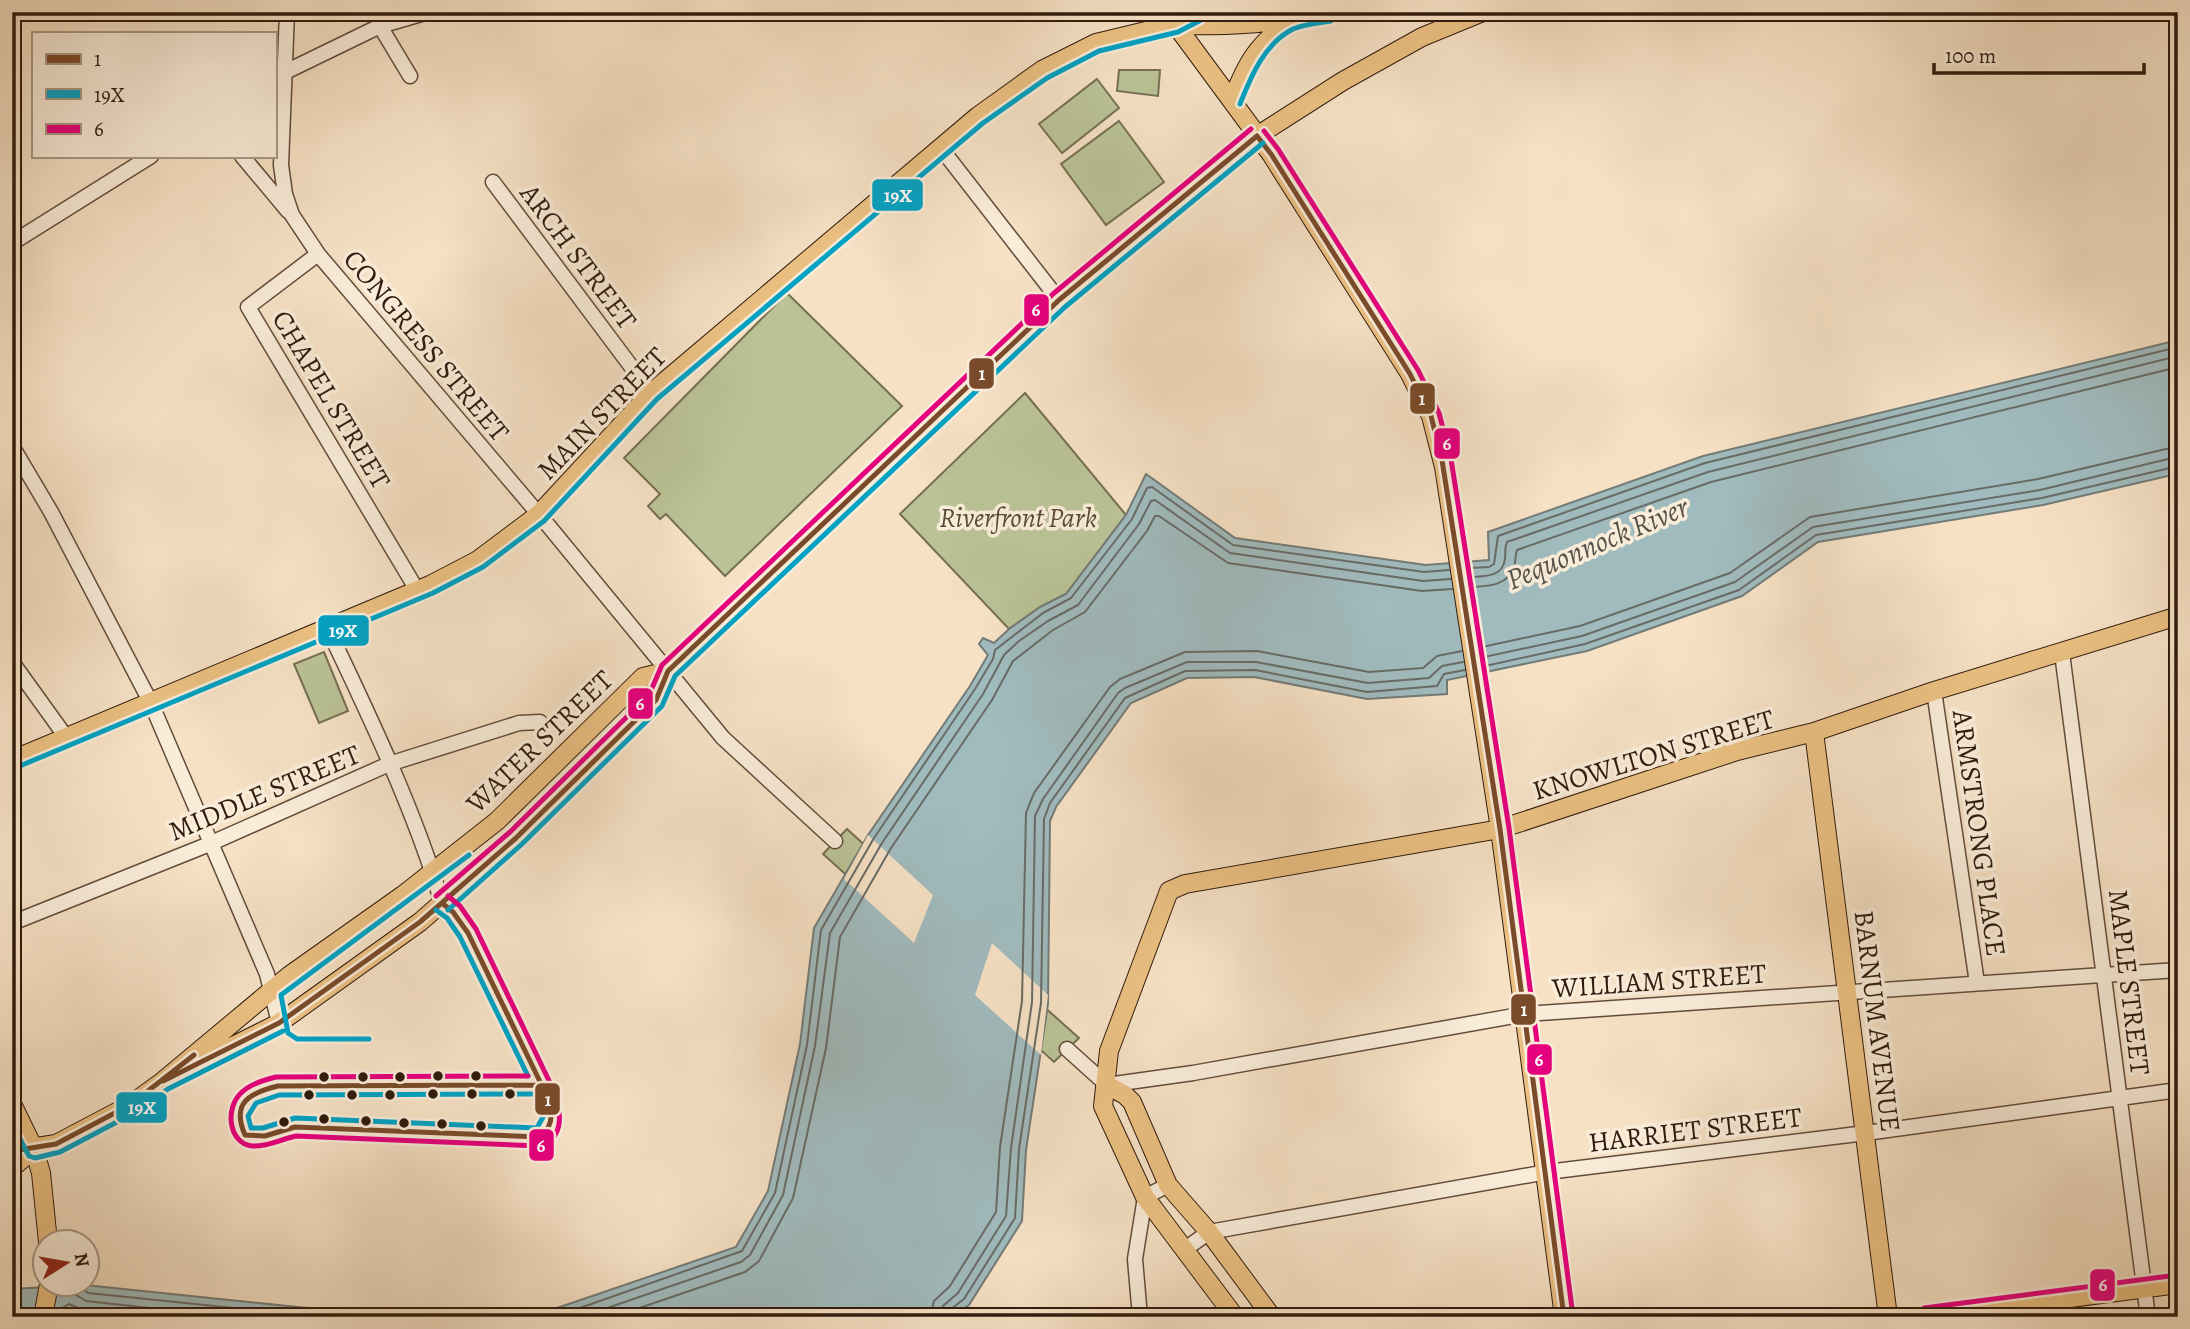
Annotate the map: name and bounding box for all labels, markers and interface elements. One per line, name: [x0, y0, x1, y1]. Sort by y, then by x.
legend: [32, 32, 276, 158]
scale bar: [1934, 32, 2144, 76]
text: 100 m: [1945, 42, 1996, 70]
text: 1: [94, 45, 101, 73]
text: 19X: [94, 81, 125, 109]
text: 6: [94, 115, 104, 143]
street label: ARCH STREET: [510, 175, 645, 337]
line badge: 19X: [871, 178, 924, 212]
text: 19X: [884, 183, 912, 209]
street label: CONGRESS STREET: [335, 242, 518, 450]
line badge: 6: [1023, 293, 1050, 327]
text: 6: [1032, 297, 1041, 323]
street label: CHAPEL STREET: [263, 303, 399, 496]
street label: MAIN STREET: [528, 339, 675, 489]
line badge: 1: [968, 357, 995, 390]
text: 1: [979, 361, 986, 387]
line badge: 1: [1409, 382, 1436, 415]
text: 1: [1419, 386, 1426, 412]
line badge: 6: [1433, 427, 1461, 460]
text: 6: [1443, 431, 1452, 457]
water label: Pequonnock River: [1500, 486, 1696, 599]
park label: Riverfront Park: [939, 499, 1097, 537]
line badge: 19X: [317, 614, 370, 647]
text: 19X: [329, 618, 357, 644]
street label: WATER STREET: [457, 662, 621, 822]
line badge: 6: [627, 687, 654, 720]
text: 6: [636, 691, 645, 717]
street label: KNOWLTON STREET: [1528, 700, 1779, 810]
street label: ARMSTRONG PLACE: [1943, 707, 2015, 959]
street label: MIDDLE STREET: [163, 735, 366, 850]
street label: MAPLE STREET: [2099, 887, 2159, 1077]
street label: BARNUM AVENUE: [1845, 908, 1909, 1134]
street label: WILLIAM STREET: [1550, 955, 1767, 1008]
line badge: 1: [1510, 993, 1537, 1026]
text: 1: [1521, 997, 1528, 1023]
line badge: 6: [1526, 1043, 1553, 1076]
text: 6: [1535, 1047, 1544, 1073]
unlabelled marker: [431, 1069, 445, 1083]
unlabelled marker: [469, 1069, 483, 1083]
unlabelled marker: [317, 1070, 331, 1084]
unlabelled marker: [356, 1070, 370, 1084]
unlabelled marker: [393, 1070, 407, 1084]
line badge: 1: [534, 1082, 561, 1116]
unlabelled marker: [426, 1087, 440, 1101]
unlabelled marker: [465, 1087, 479, 1101]
unlabelled marker: [503, 1087, 517, 1101]
text: 1: [545, 1087, 552, 1113]
unlabelled marker: [302, 1088, 316, 1102]
unlabelled marker: [345, 1088, 359, 1102]
unlabelled marker: [383, 1088, 397, 1102]
line badge: 19X: [115, 1091, 168, 1124]
text: 19X: [128, 1095, 156, 1121]
street label: HARRIET STREET: [1586, 1098, 1804, 1162]
unlabelled marker: [317, 1112, 331, 1126]
unlabelled marker: [359, 1114, 373, 1128]
unlabelled marker: [277, 1115, 291, 1129]
unlabelled marker: [397, 1116, 411, 1130]
unlabelled marker: [435, 1117, 449, 1131]
unlabelled marker: [474, 1119, 488, 1133]
line badge: 6: [528, 1128, 555, 1162]
text: 6: [537, 1133, 546, 1159]
north arrow: [32, 1228, 102, 1298]
text: N: [68, 1251, 96, 1269]
line badge: 6: [2089, 1268, 2116, 1302]
text: 6: [2099, 1272, 2108, 1298]

